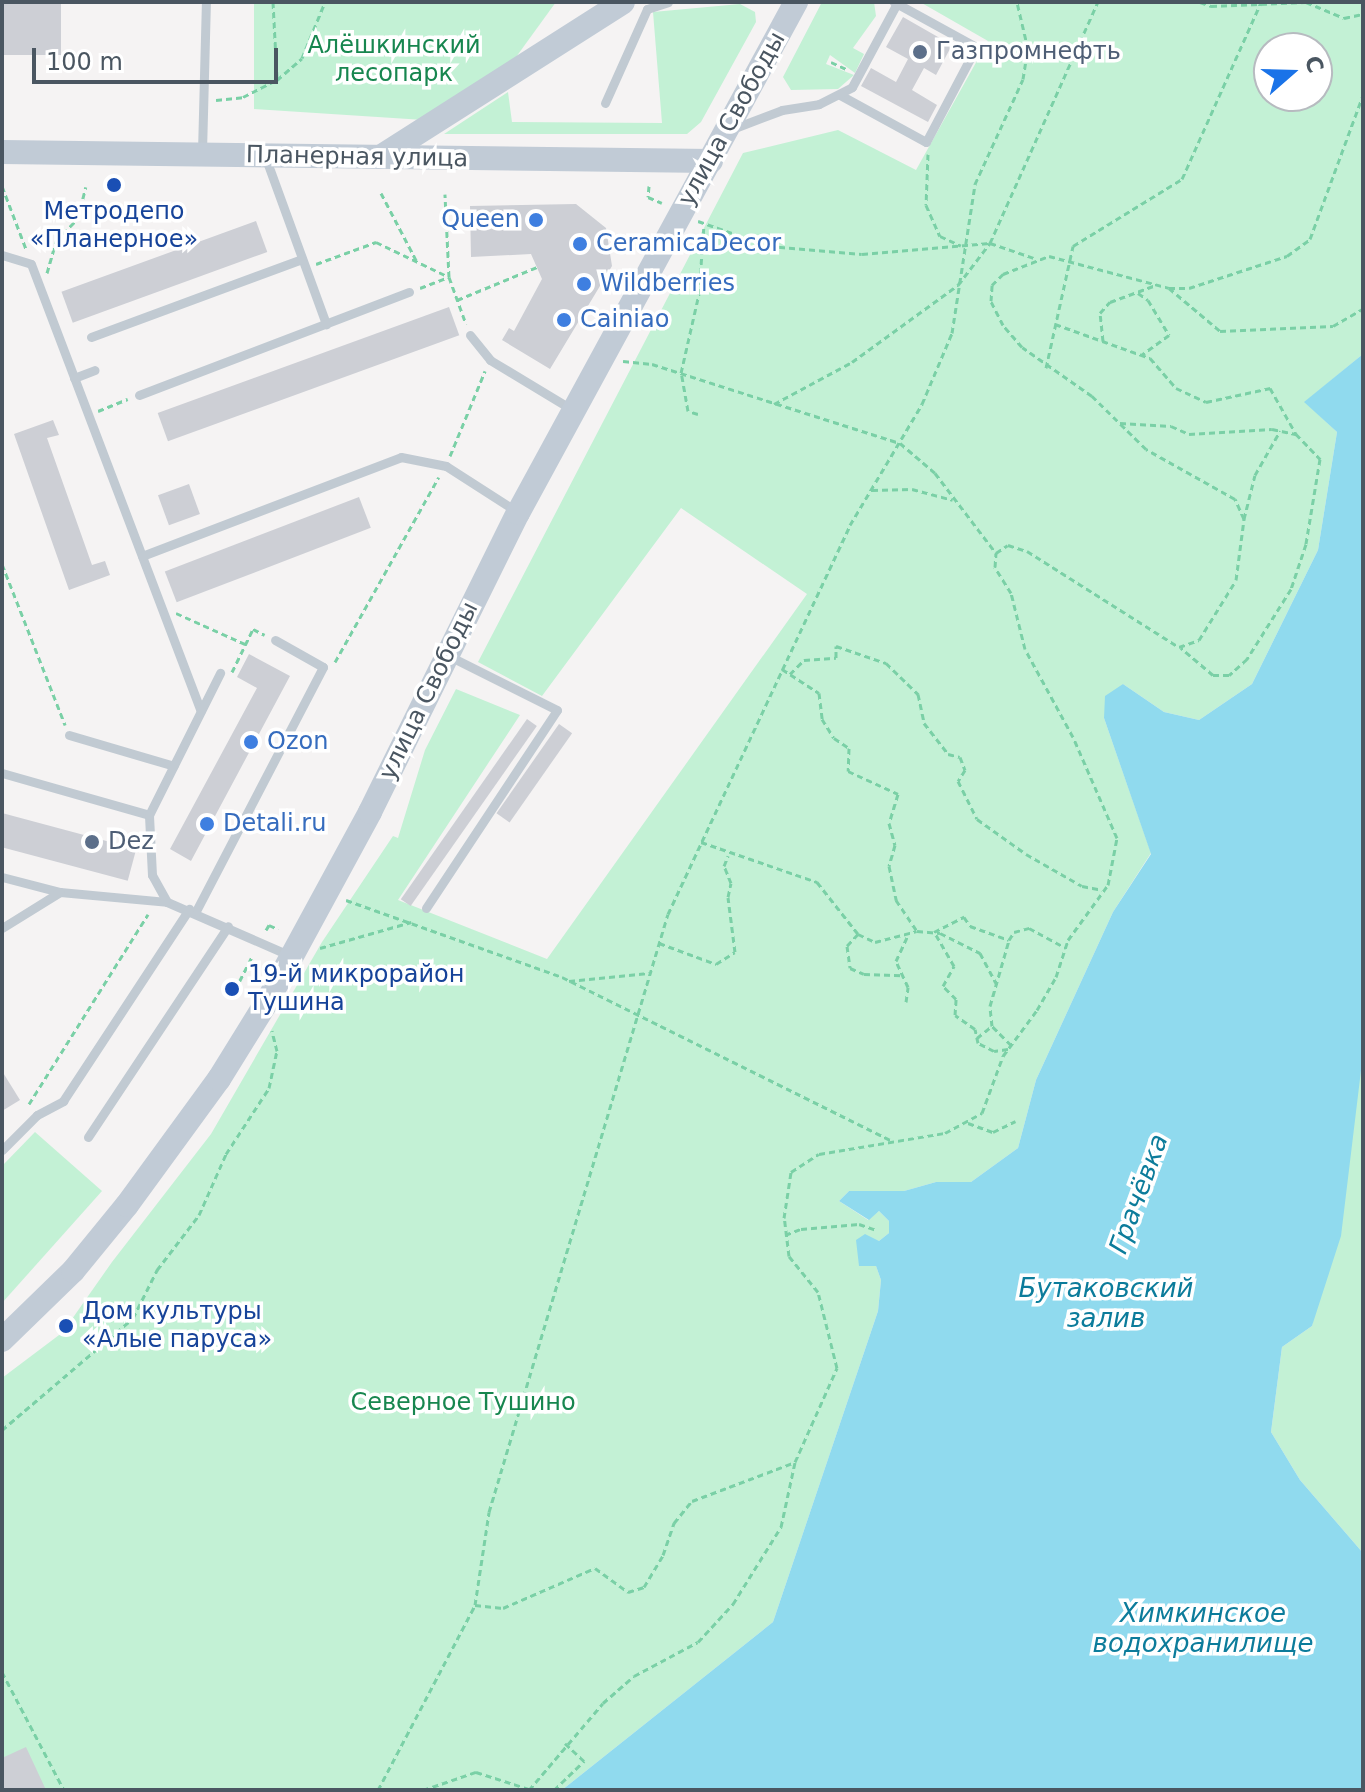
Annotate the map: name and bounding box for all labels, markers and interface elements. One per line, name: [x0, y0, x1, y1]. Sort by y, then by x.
street label: улица Свободы: [672, 27, 792, 211]
scale bar: [36, 32, 282, 82]
park label: Алёшкинский лесопарк: [307, 32, 481, 88]
north arrow: [1253, 32, 1333, 112]
place label: Газпромнефть: [936, 38, 1121, 66]
marker: Газпромнефть: [911, 43, 929, 61]
text: 100 m: [46, 48, 123, 76]
text: С: [1300, 52, 1329, 76]
street label: Планерная улица: [246, 141, 468, 173]
marker: Метродепо «Планерное»: [105, 176, 123, 194]
place label: Метродепо «Планерное»: [30, 198, 198, 254]
place label: Queen: [441, 206, 520, 234]
marker: Queen: [527, 211, 545, 229]
place label: CeramicaDecor: [596, 230, 781, 258]
marker: CeramicaDecor: [571, 235, 589, 253]
place label: Wildberries: [600, 270, 735, 298]
marker: Wildberries: [575, 275, 593, 293]
place label: Cainiao: [580, 306, 669, 334]
marker: Cainiao: [555, 311, 573, 329]
street label: улица Свободы: [373, 597, 485, 785]
place label: Ozon: [267, 728, 328, 756]
marker: Ozon: [242, 733, 260, 751]
place label: Detali.ru: [223, 810, 326, 838]
marker: Detali.ru: [198, 815, 216, 833]
place label: Dez: [108, 828, 154, 856]
marker: Dez: [83, 833, 101, 851]
place label: 19-й микрорайон Тушина: [248, 961, 464, 1017]
marker: 19-й микрорайон Тушина: [223, 980, 241, 998]
water label: Грачёвка: [1103, 1130, 1175, 1258]
water label: Бутаковский залив: [1018, 1273, 1194, 1334]
place label: Дом культуры «Алые паруса»: [82, 1298, 272, 1354]
marker: Дом культуры «Алые паруса»: [57, 1317, 75, 1335]
park label: Северное Тушино: [350, 1389, 576, 1417]
water label: Химкинское водохранилище: [1093, 1598, 1313, 1660]

